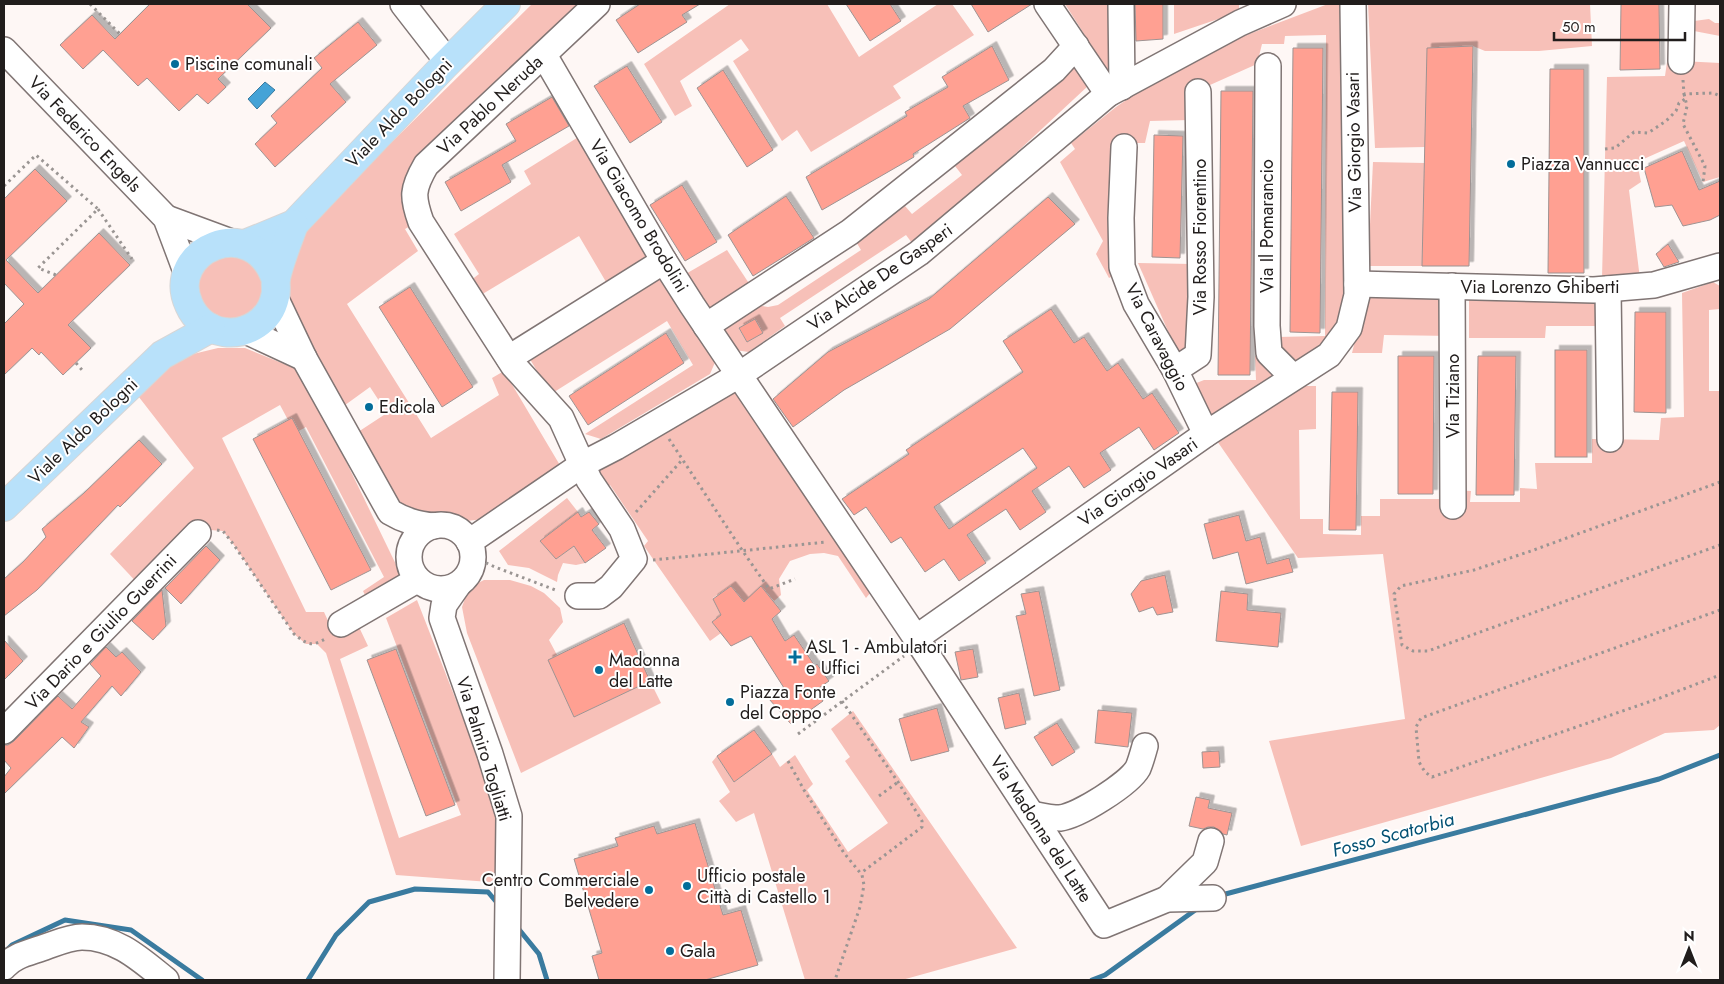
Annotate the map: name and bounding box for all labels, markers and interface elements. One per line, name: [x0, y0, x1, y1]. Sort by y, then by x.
scale bar: [1554, 10, 1685, 42]
text: 50 m: [1562, 16, 1596, 38]
street label: Via Pablo Neruda: [431, 49, 549, 161]
place label: Piscine comunali: [185, 51, 313, 77]
street label: Viale Aldo Bologni: [340, 52, 458, 174]
marker: Piscine comunali: [169, 58, 181, 70]
street label: Via Federico Engels: [23, 70, 147, 198]
street label: Via Giorgio Vasari: [1340, 71, 1368, 213]
street label: Via Giacomo Brodolini: [583, 135, 695, 297]
place label: Piazza Vannucci: [1521, 151, 1644, 177]
street label: Via Rosso Fiorentino: [1187, 158, 1213, 315]
marker: Piazza Vannucci: [1505, 158, 1517, 170]
street label: Via Il Pomarancio: [1254, 159, 1280, 293]
street label: Via Alcide De Gasperi: [802, 217, 958, 337]
street label: Via Lorenzo Ghiberti: [1460, 274, 1620, 300]
street label: Via Caravaggio: [1119, 279, 1195, 396]
street label: Via Tiziano: [1440, 354, 1466, 438]
street label: Viale Aldo Bologni: [22, 372, 144, 490]
place label: Edicola: [379, 394, 435, 420]
marker: Edicola: [363, 401, 375, 413]
street label: Via Giorgio Vasari: [1073, 431, 1203, 533]
street label: Via Dario e Giulio Guerrini: [19, 548, 183, 716]
place label: ASL 1 - Ambulatori e Uffici: [806, 634, 947, 681]
place label: Madonna del Latte: [609, 647, 680, 694]
marker: ASL 1 - Ambulatori e Uffici: [788, 650, 802, 664]
marker: Madonna del Latte: [593, 664, 605, 676]
street label: Via Palmiro Togliatti: [450, 673, 518, 825]
place label: Piazza Fonte del Coppo: [740, 679, 836, 726]
marker: Piazza Fonte del Coppo: [724, 696, 736, 708]
street label: Via Madonna del Latte: [984, 750, 1098, 908]
water label: Fosso Scatorbia: [1329, 805, 1458, 864]
place label: Ufficio postale Città di Castello 1: [697, 863, 831, 910]
place label: Centro Commerciale Belvedere: [482, 867, 639, 914]
marker: Ufficio postale Città di Castello 1: [681, 880, 693, 892]
marker: Centro Commerciale Belvedere: [643, 884, 655, 896]
north arrow: [1664, 924, 1714, 974]
text: N: [1683, 926, 1695, 946]
place label: Gala: [680, 938, 715, 964]
marker: Gala: [664, 945, 676, 957]

